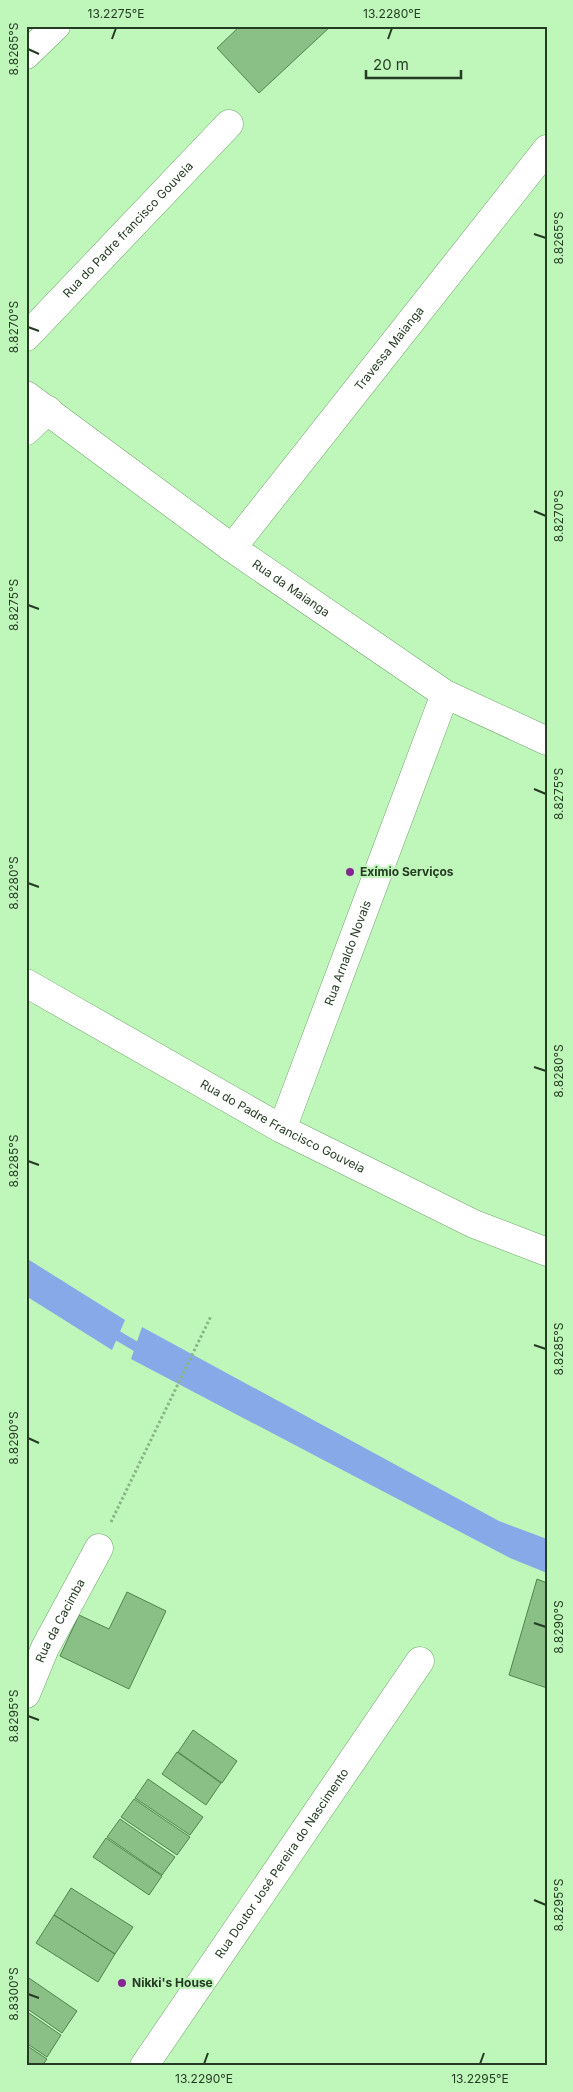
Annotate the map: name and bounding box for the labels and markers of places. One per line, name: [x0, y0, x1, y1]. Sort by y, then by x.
place label: Exímio Serviços: [360, 864, 454, 879]
marker: Exímio Serviços: [344, 866, 356, 878]
place label: Nikki's House: [132, 1975, 213, 1990]
marker: Nikki's House: [116, 1977, 128, 1989]

